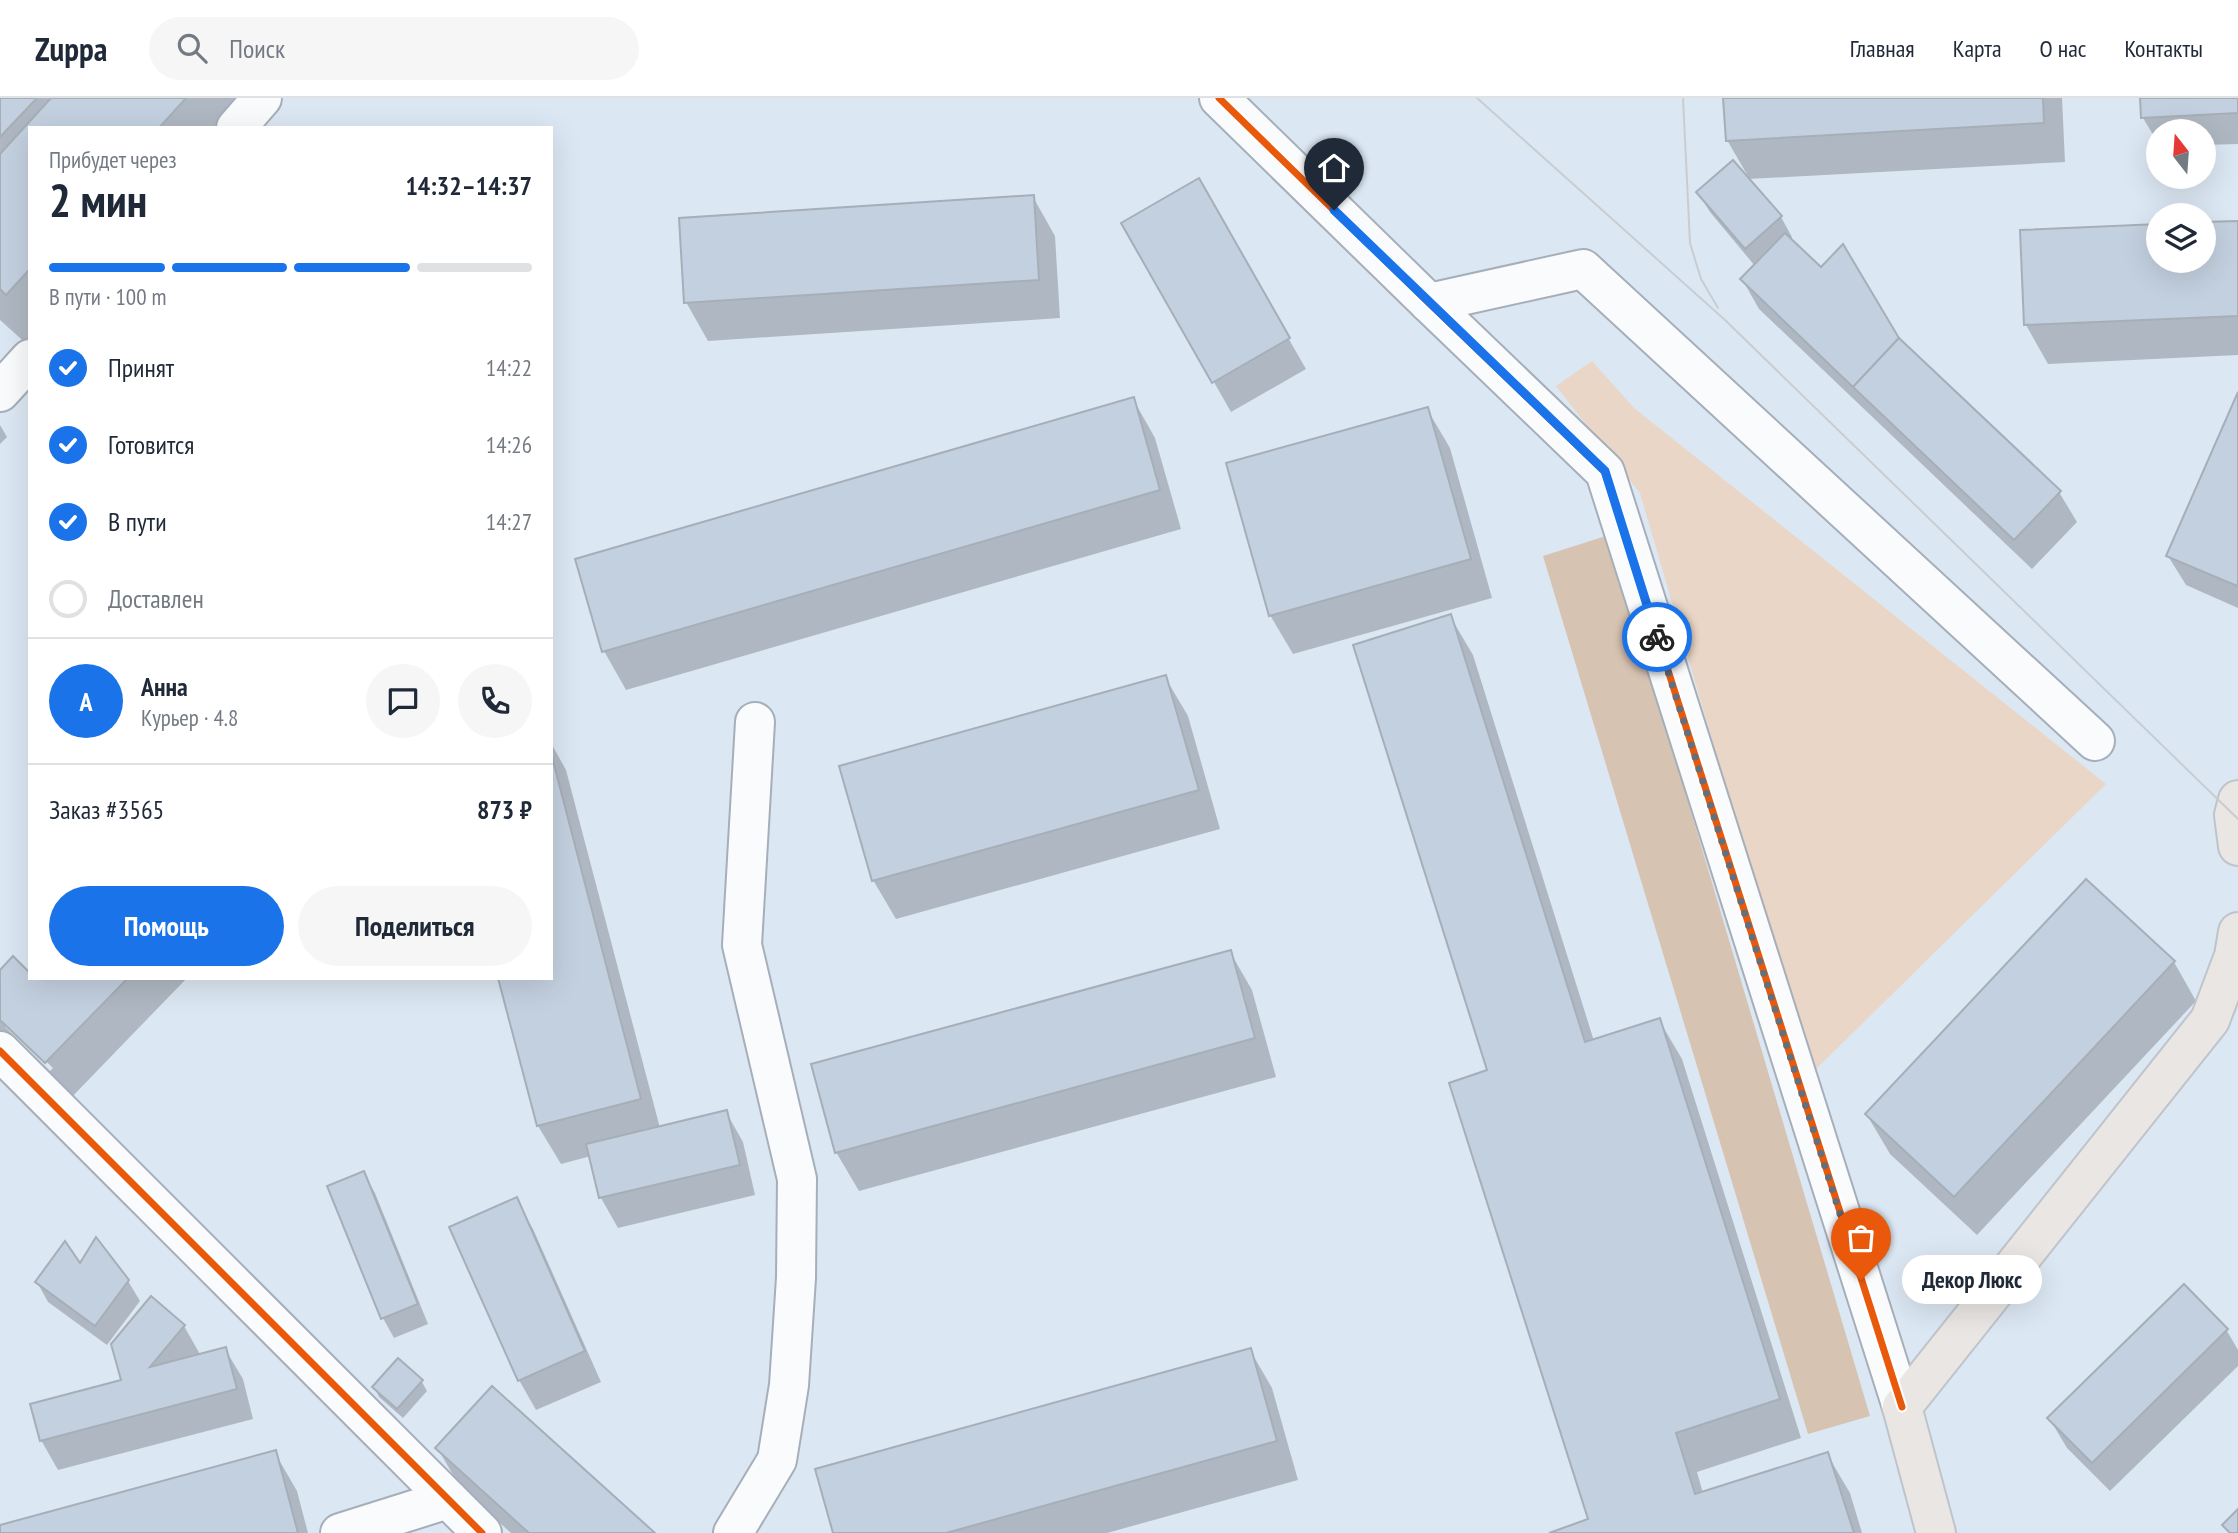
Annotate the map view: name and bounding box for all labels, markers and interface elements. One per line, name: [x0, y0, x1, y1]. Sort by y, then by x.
search box: [149, 17, 639, 80]
text: Zuppa: [35, 27, 107, 70]
icon: search: [173, 29, 211, 67]
text: Поиск: [229, 32, 285, 65]
text: Главная: [1850, 33, 1915, 64]
text: Карта: [1953, 33, 2002, 64]
text: О нас: [2040, 33, 2086, 64]
text: Контакты: [2124, 33, 2203, 64]
north arrow: [2146, 119, 2216, 189]
map controls: [2146, 119, 2216, 273]
pin: [1304, 138, 1364, 210]
text: Прибудет через: [49, 145, 177, 174]
icon: home: [1315, 149, 1353, 187]
text: 14:32–14:37: [405, 169, 532, 202]
text: 2 мин: [49, 170, 147, 230]
button: layers: [2146, 203, 2216, 273]
text: В пути · 100 m: [49, 282, 166, 311]
icon: check: [49, 349, 87, 387]
text: Принят: [108, 351, 174, 384]
text: 14:22: [486, 353, 532, 382]
icon: check: [49, 426, 87, 464]
text: Готовится: [108, 428, 194, 461]
text: 14:26: [486, 430, 532, 459]
icon: check: [49, 503, 87, 541]
text: В пути: [108, 505, 167, 538]
text: 14:27: [486, 507, 532, 536]
text: Доставлен: [108, 582, 204, 615]
courier: [1622, 602, 1692, 672]
icon: bike: [1638, 618, 1676, 656]
button: chat: [366, 664, 440, 738]
button: phone: [458, 664, 532, 738]
text: Анна: [141, 670, 188, 703]
text: А: [79, 685, 93, 718]
text: Курьер · 4.8: [141, 703, 238, 732]
text: Заказ #3565: [49, 793, 164, 826]
text: 873 ₽: [477, 793, 532, 826]
button: Помощь: [49, 886, 284, 966]
button: Поделиться: [298, 886, 532, 966]
pin: [1831, 1208, 1891, 1280]
icon: bag: [1842, 1219, 1880, 1257]
callout: Декор Люкс: [1903, 1256, 2043, 1304]
text: Декор Люкс: [1922, 1265, 2022, 1294]

